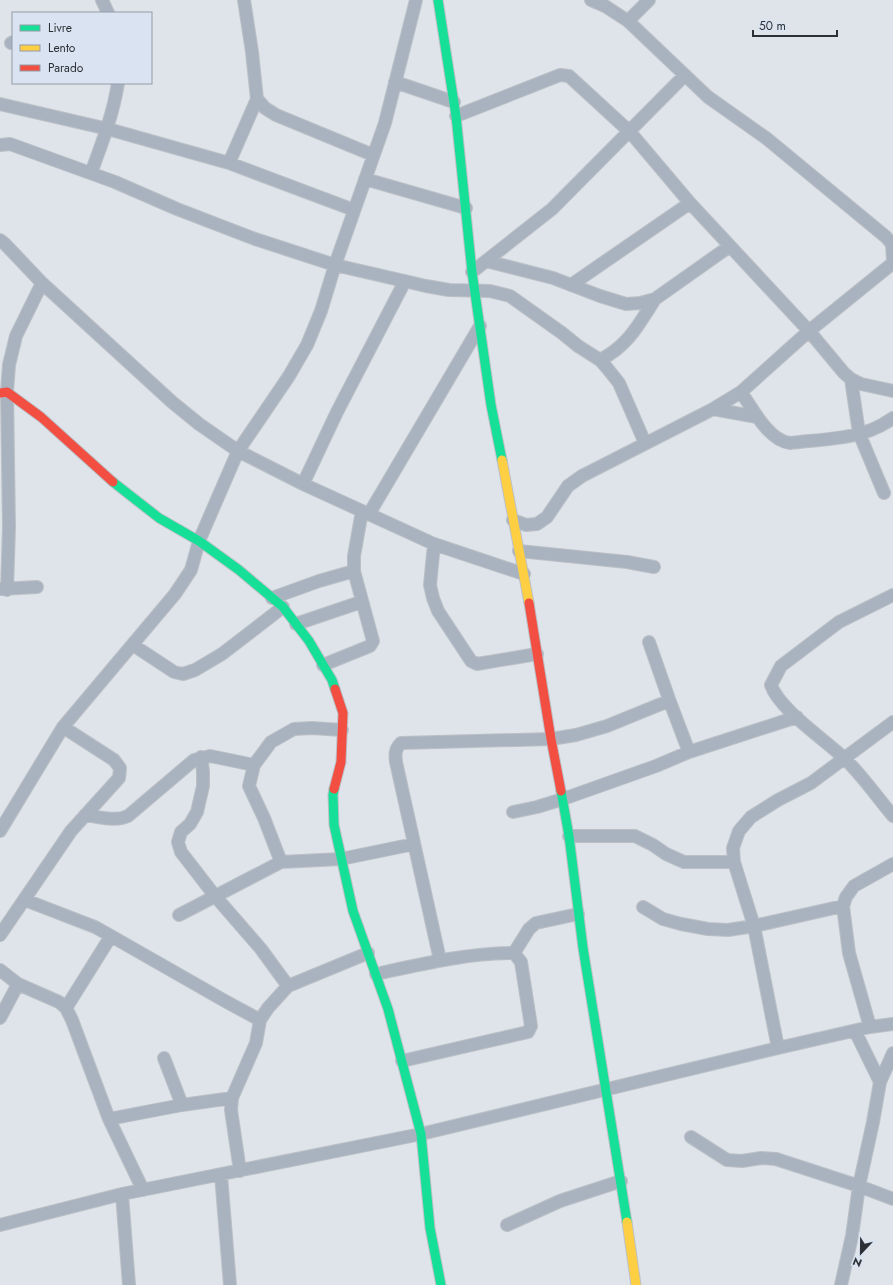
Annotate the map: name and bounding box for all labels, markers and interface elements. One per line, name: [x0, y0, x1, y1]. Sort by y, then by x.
legend: [12, 12, 152, 84]
scale bar: [753, 12, 837, 38]
text: 50 m: [759, 17, 786, 35]
text: Livre: [48, 19, 72, 37]
text: Lento: [48, 39, 76, 57]
text: Parado: [48, 59, 84, 77]
north arrow: [841, 1233, 881, 1273]
text: N: [850, 1253, 864, 1271]

